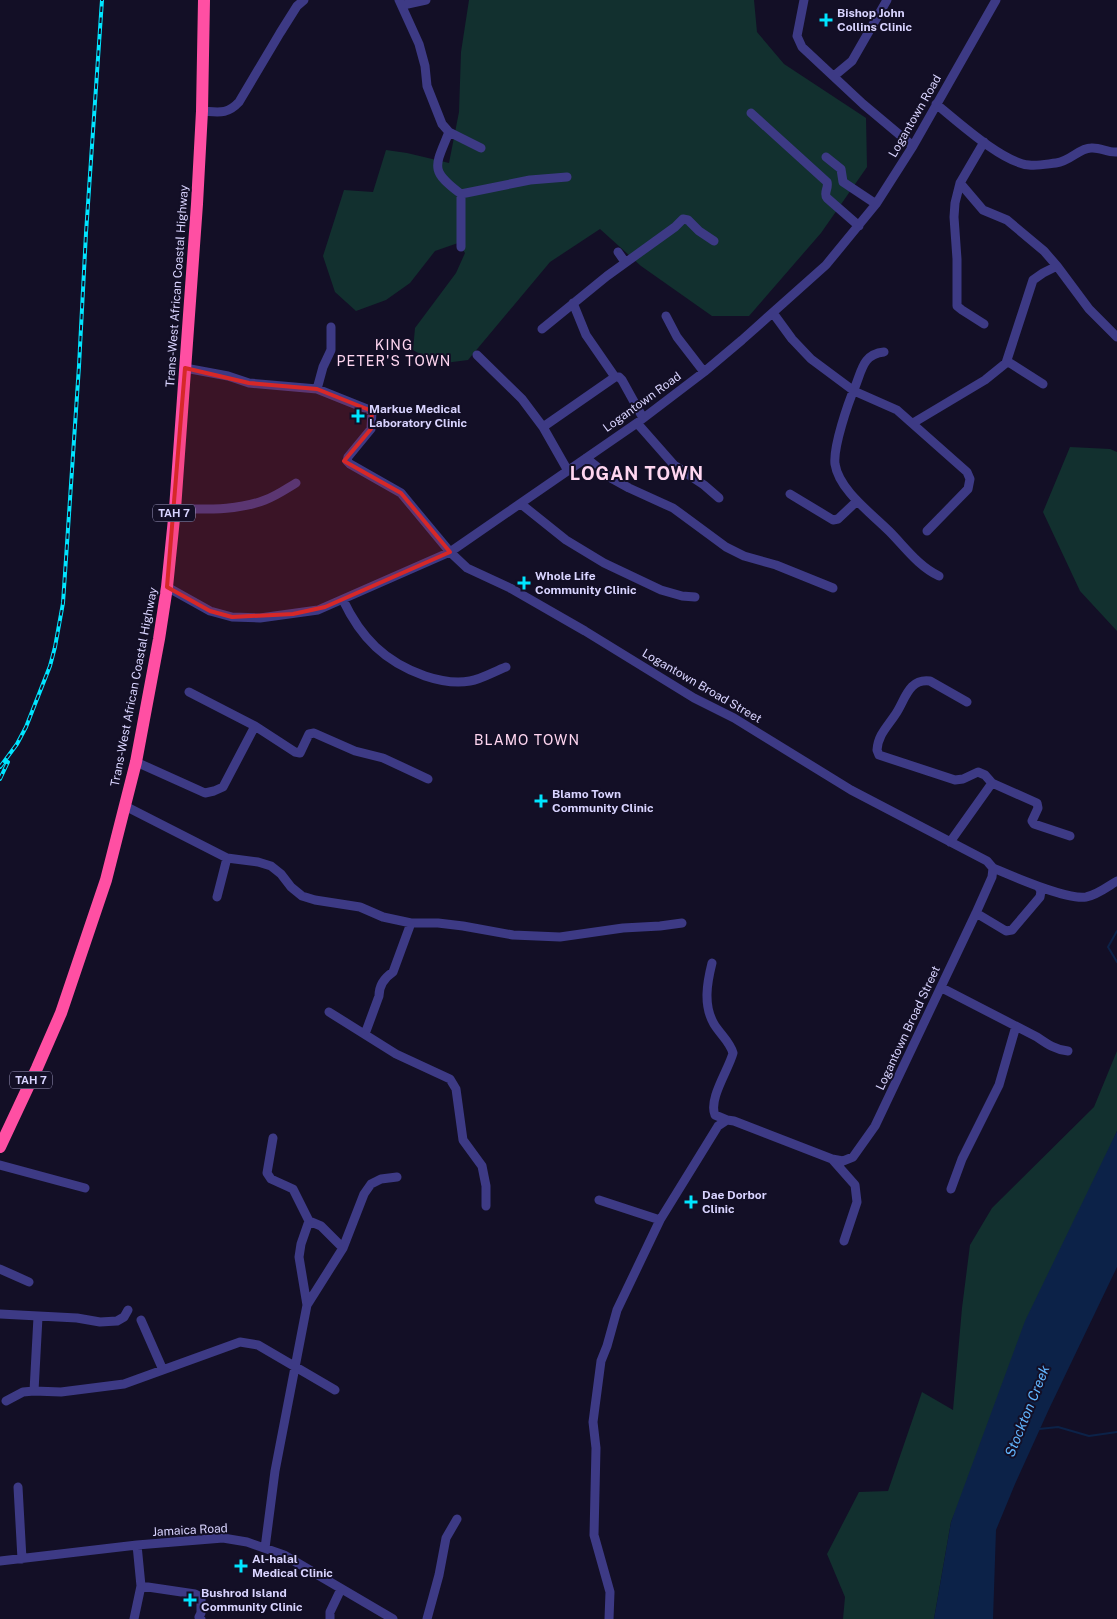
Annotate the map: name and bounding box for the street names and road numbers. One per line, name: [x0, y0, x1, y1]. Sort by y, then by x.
street label: Logantown Road: [886, 72, 944, 160]
street label: Trans-West African Coastal Highway: [163, 184, 191, 388]
street label: Logantown Road: [600, 369, 684, 435]
road number: TAH 7: [153, 504, 195, 522]
street label: Trans-West African Coastal Highway: [108, 586, 160, 788]
street label: Logantown Broad Street: [640, 646, 764, 726]
street label: Logantown Broad Street: [873, 963, 943, 1092]
road number: TAH 7: [10, 1072, 52, 1088]
street label: Jamaica Road: [152, 1521, 228, 1539]

